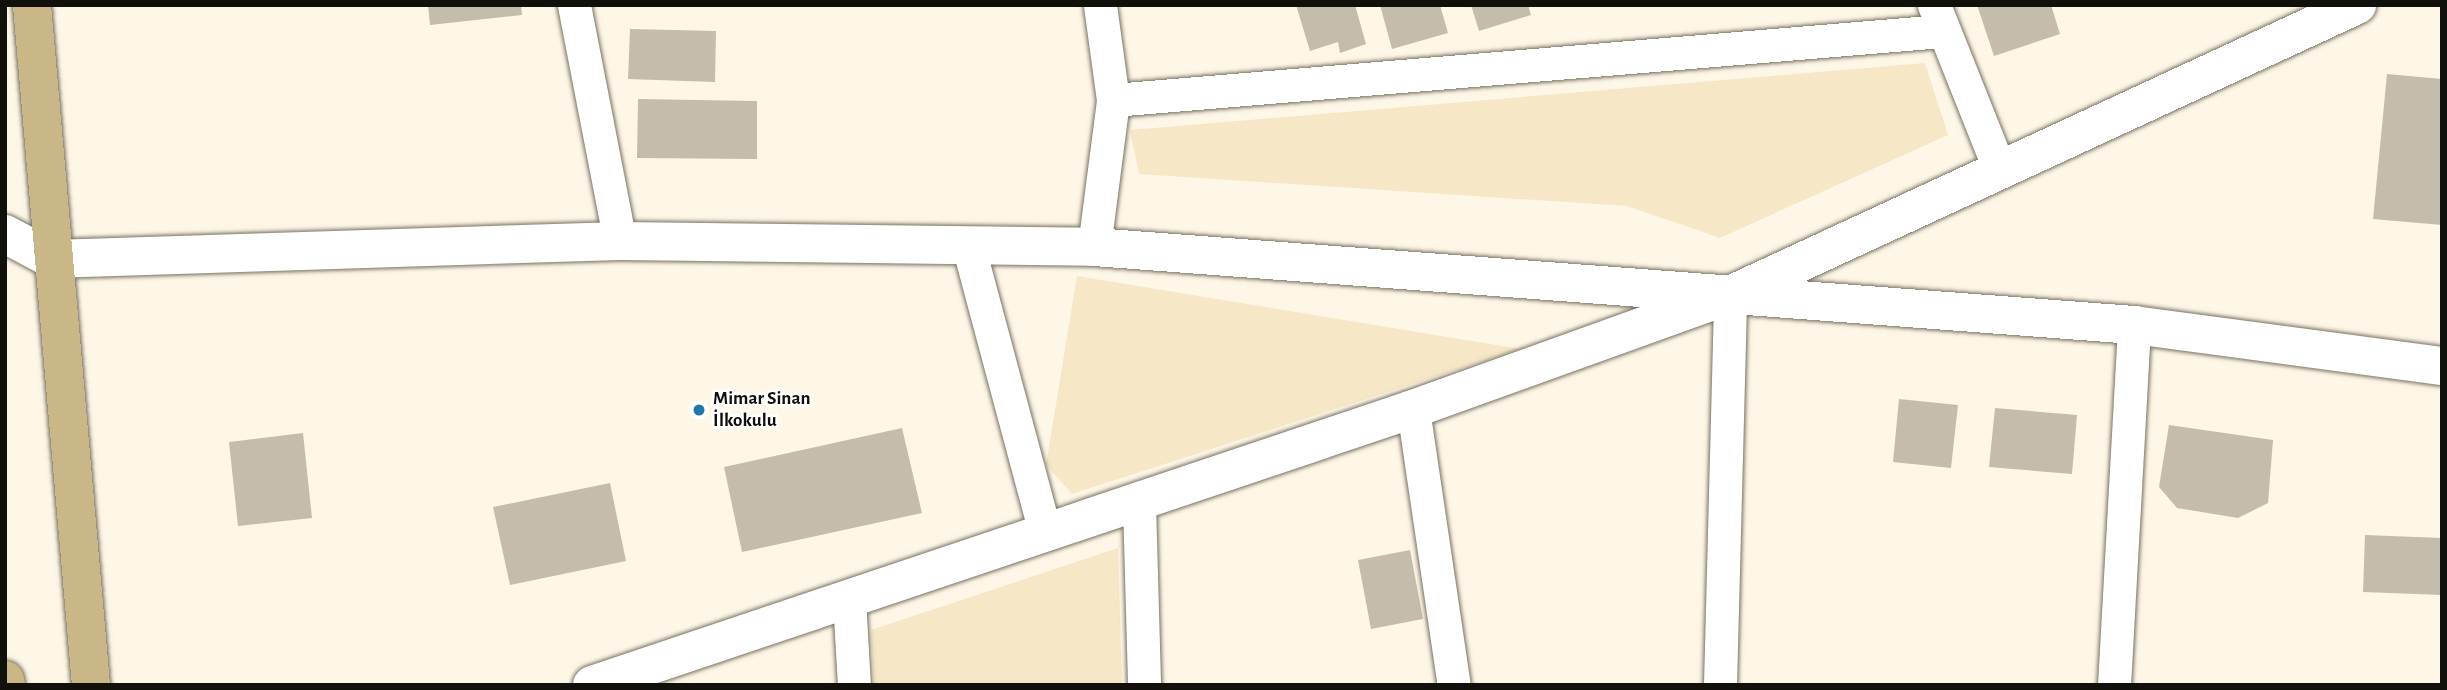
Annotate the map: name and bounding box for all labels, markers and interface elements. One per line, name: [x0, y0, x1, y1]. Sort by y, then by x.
place label: Mimar Sinan İlkokulu: [713, 388, 810, 432]
marker: Mimar Sinan İlkokulu: [691, 402, 707, 418]

